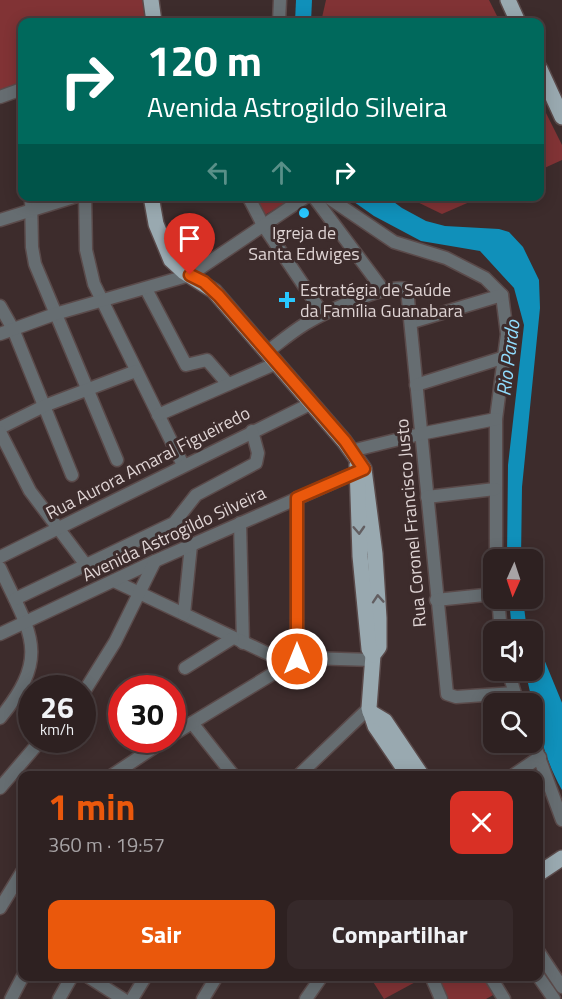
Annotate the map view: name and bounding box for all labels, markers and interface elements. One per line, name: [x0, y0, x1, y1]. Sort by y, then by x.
text: 120 m: [147, 28, 262, 92]
icon: right: [48, 42, 126, 120]
text: Avenida Astrogildo Silveira: [147, 86, 447, 127]
icon: left: [202, 156, 235, 189]
icon: ahead: [265, 156, 298, 189]
icon: right: [328, 156, 361, 189]
marker: Igreja de Santa Edwiges: [297, 206, 311, 220]
pin: [164, 213, 215, 275]
place label: Igreja de Santa Edwiges: [248, 219, 360, 267]
icon: arrive: [173, 222, 206, 255]
place label: Estratégia de Saúde da Família Guanabara: [300, 276, 463, 324]
marker: Estratégia de Saúde da Família Guanabara: [278, 291, 296, 309]
water label: Rio Pardo: [487, 317, 528, 398]
street label: Rua Aurora Amaral Figueiredo: [41, 399, 255, 526]
street label: Rua Coronel Francisco Justo: [388, 418, 433, 629]
street label: Avenida Astrogildo Silveira: [77, 479, 270, 588]
one-way arrow: [352, 525, 365, 534]
north arrow: [483, 549, 543, 609]
map controls: [483, 549, 543, 753]
one-way arrow: [372, 594, 385, 603]
button: sound: [483, 621, 543, 681]
position arrow: [265, 627, 329, 691]
speed limit sign: 30: [108, 675, 186, 753]
text: 26: [40, 684, 74, 730]
button: search: [483, 693, 543, 753]
text: km/h: [40, 718, 74, 741]
text: 1 min: [48, 779, 135, 834]
button: close: [450, 791, 513, 854]
text: 360 m · 19:57: [48, 829, 165, 860]
button: Sair: [48, 900, 275, 969]
button: Compartilhar: [287, 900, 513, 969]

